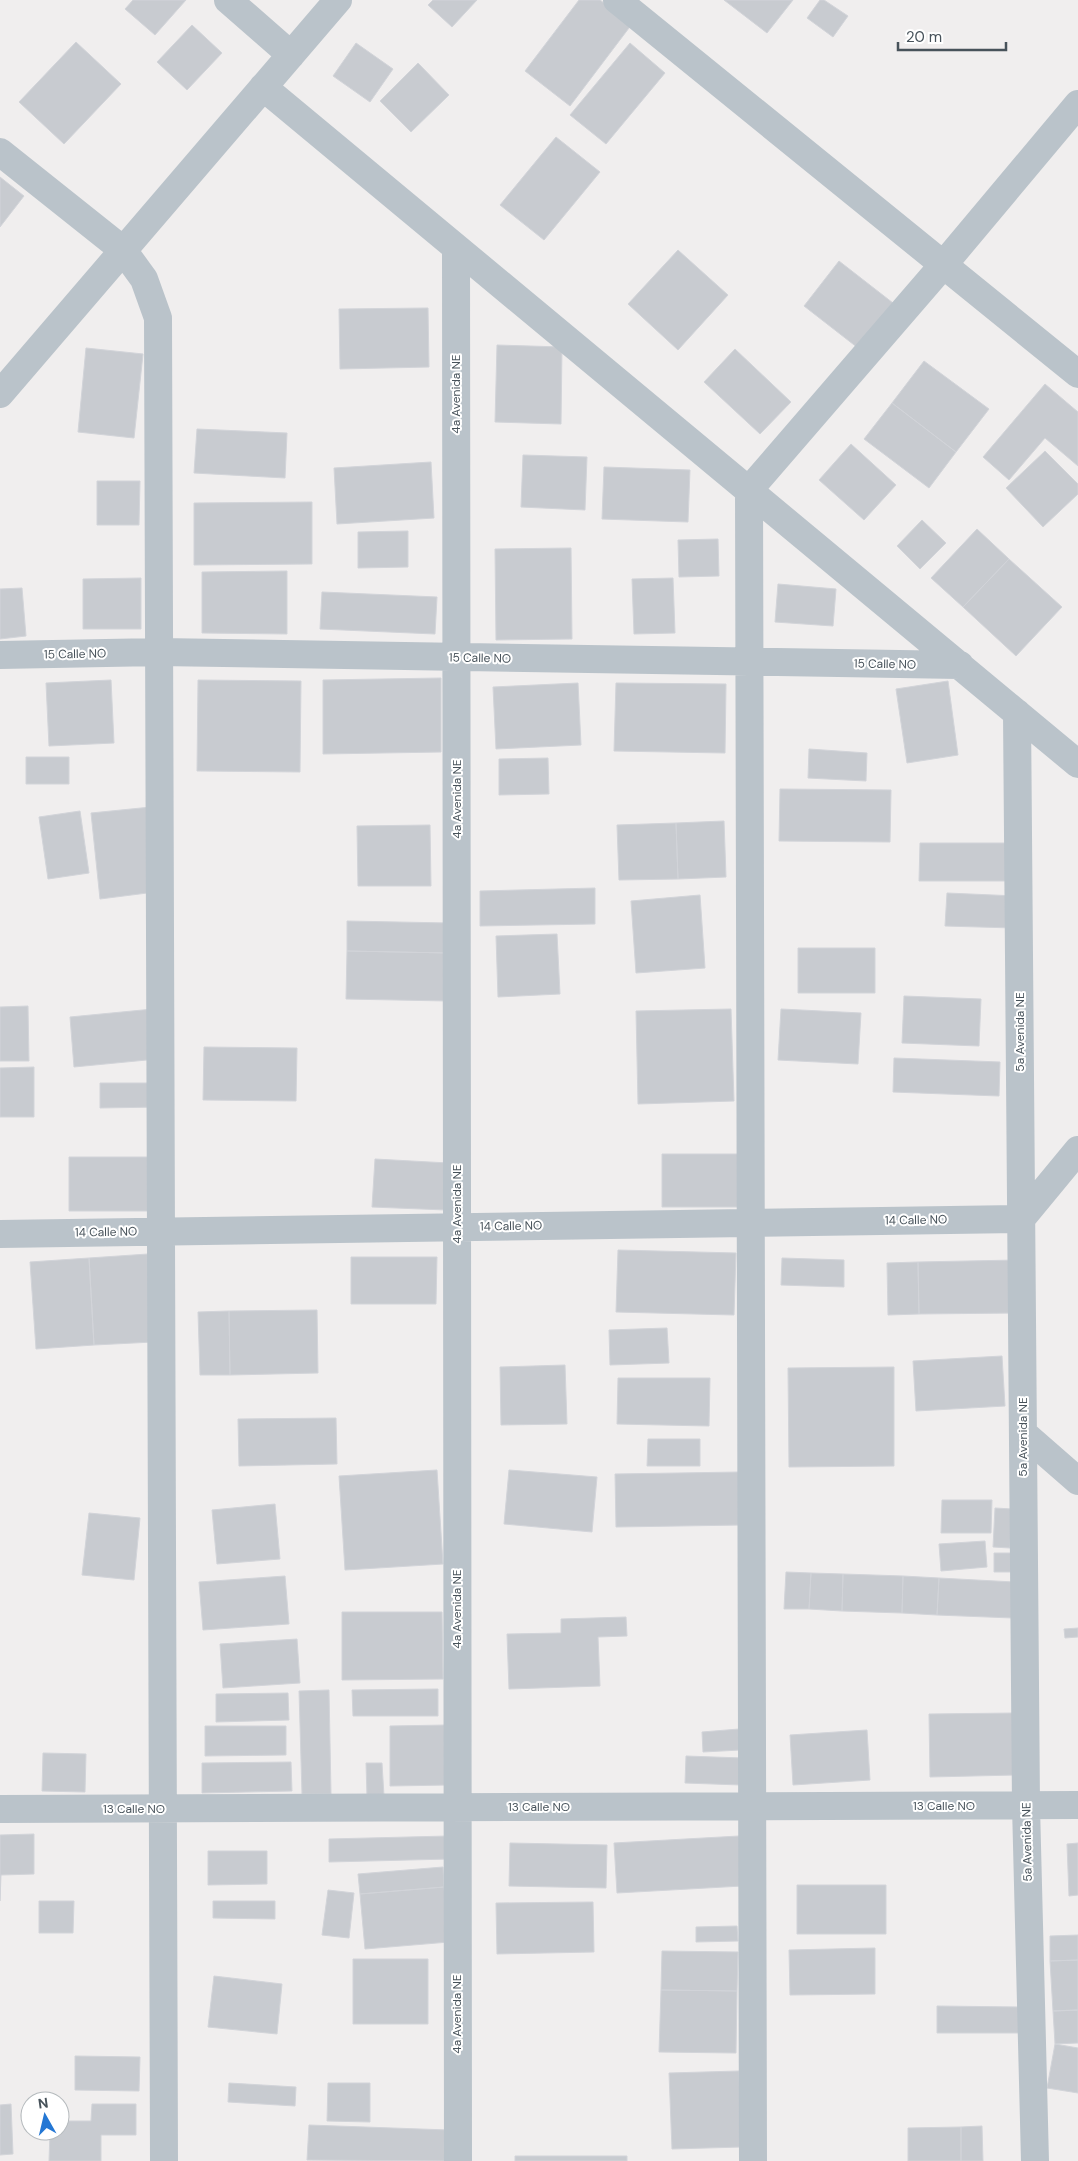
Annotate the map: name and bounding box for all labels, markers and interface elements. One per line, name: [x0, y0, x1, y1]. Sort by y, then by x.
scale bar: [898, 20, 1006, 52]
text: 20 m: [906, 27, 942, 47]
street label: 4a Avenida NE: [448, 354, 464, 434]
street label: 15 Calle NO: [44, 645, 106, 663]
street label: 15 Calle NO: [449, 649, 511, 667]
street label: 15 Calle NO: [854, 655, 916, 673]
street label: 4a Avenida NE: [449, 759, 465, 839]
street label: 5a Avenida NE: [1012, 992, 1028, 1072]
street label: 4a Avenida NE: [449, 1164, 465, 1244]
street label: 14 Calle NO: [885, 1211, 947, 1229]
street label: 14 Calle NO: [480, 1217, 542, 1235]
street label: 14 Calle NO: [75, 1223, 137, 1241]
street label: 5a Avenida NE: [1015, 1397, 1031, 1477]
street label: 4a Avenida NE: [449, 1569, 465, 1649]
street label: 13 Calle NO: [913, 1798, 975, 1814]
street label: 13 Calle NO: [508, 1799, 570, 1815]
street label: 13 Calle NO: [103, 1801, 165, 1817]
street label: 5a Avenida NE: [1018, 1802, 1036, 1882]
street label: 4a Avenida NE: [449, 1974, 465, 2054]
north arrow: [20, 2091, 70, 2141]
text: N: [37, 2094, 50, 2113]

